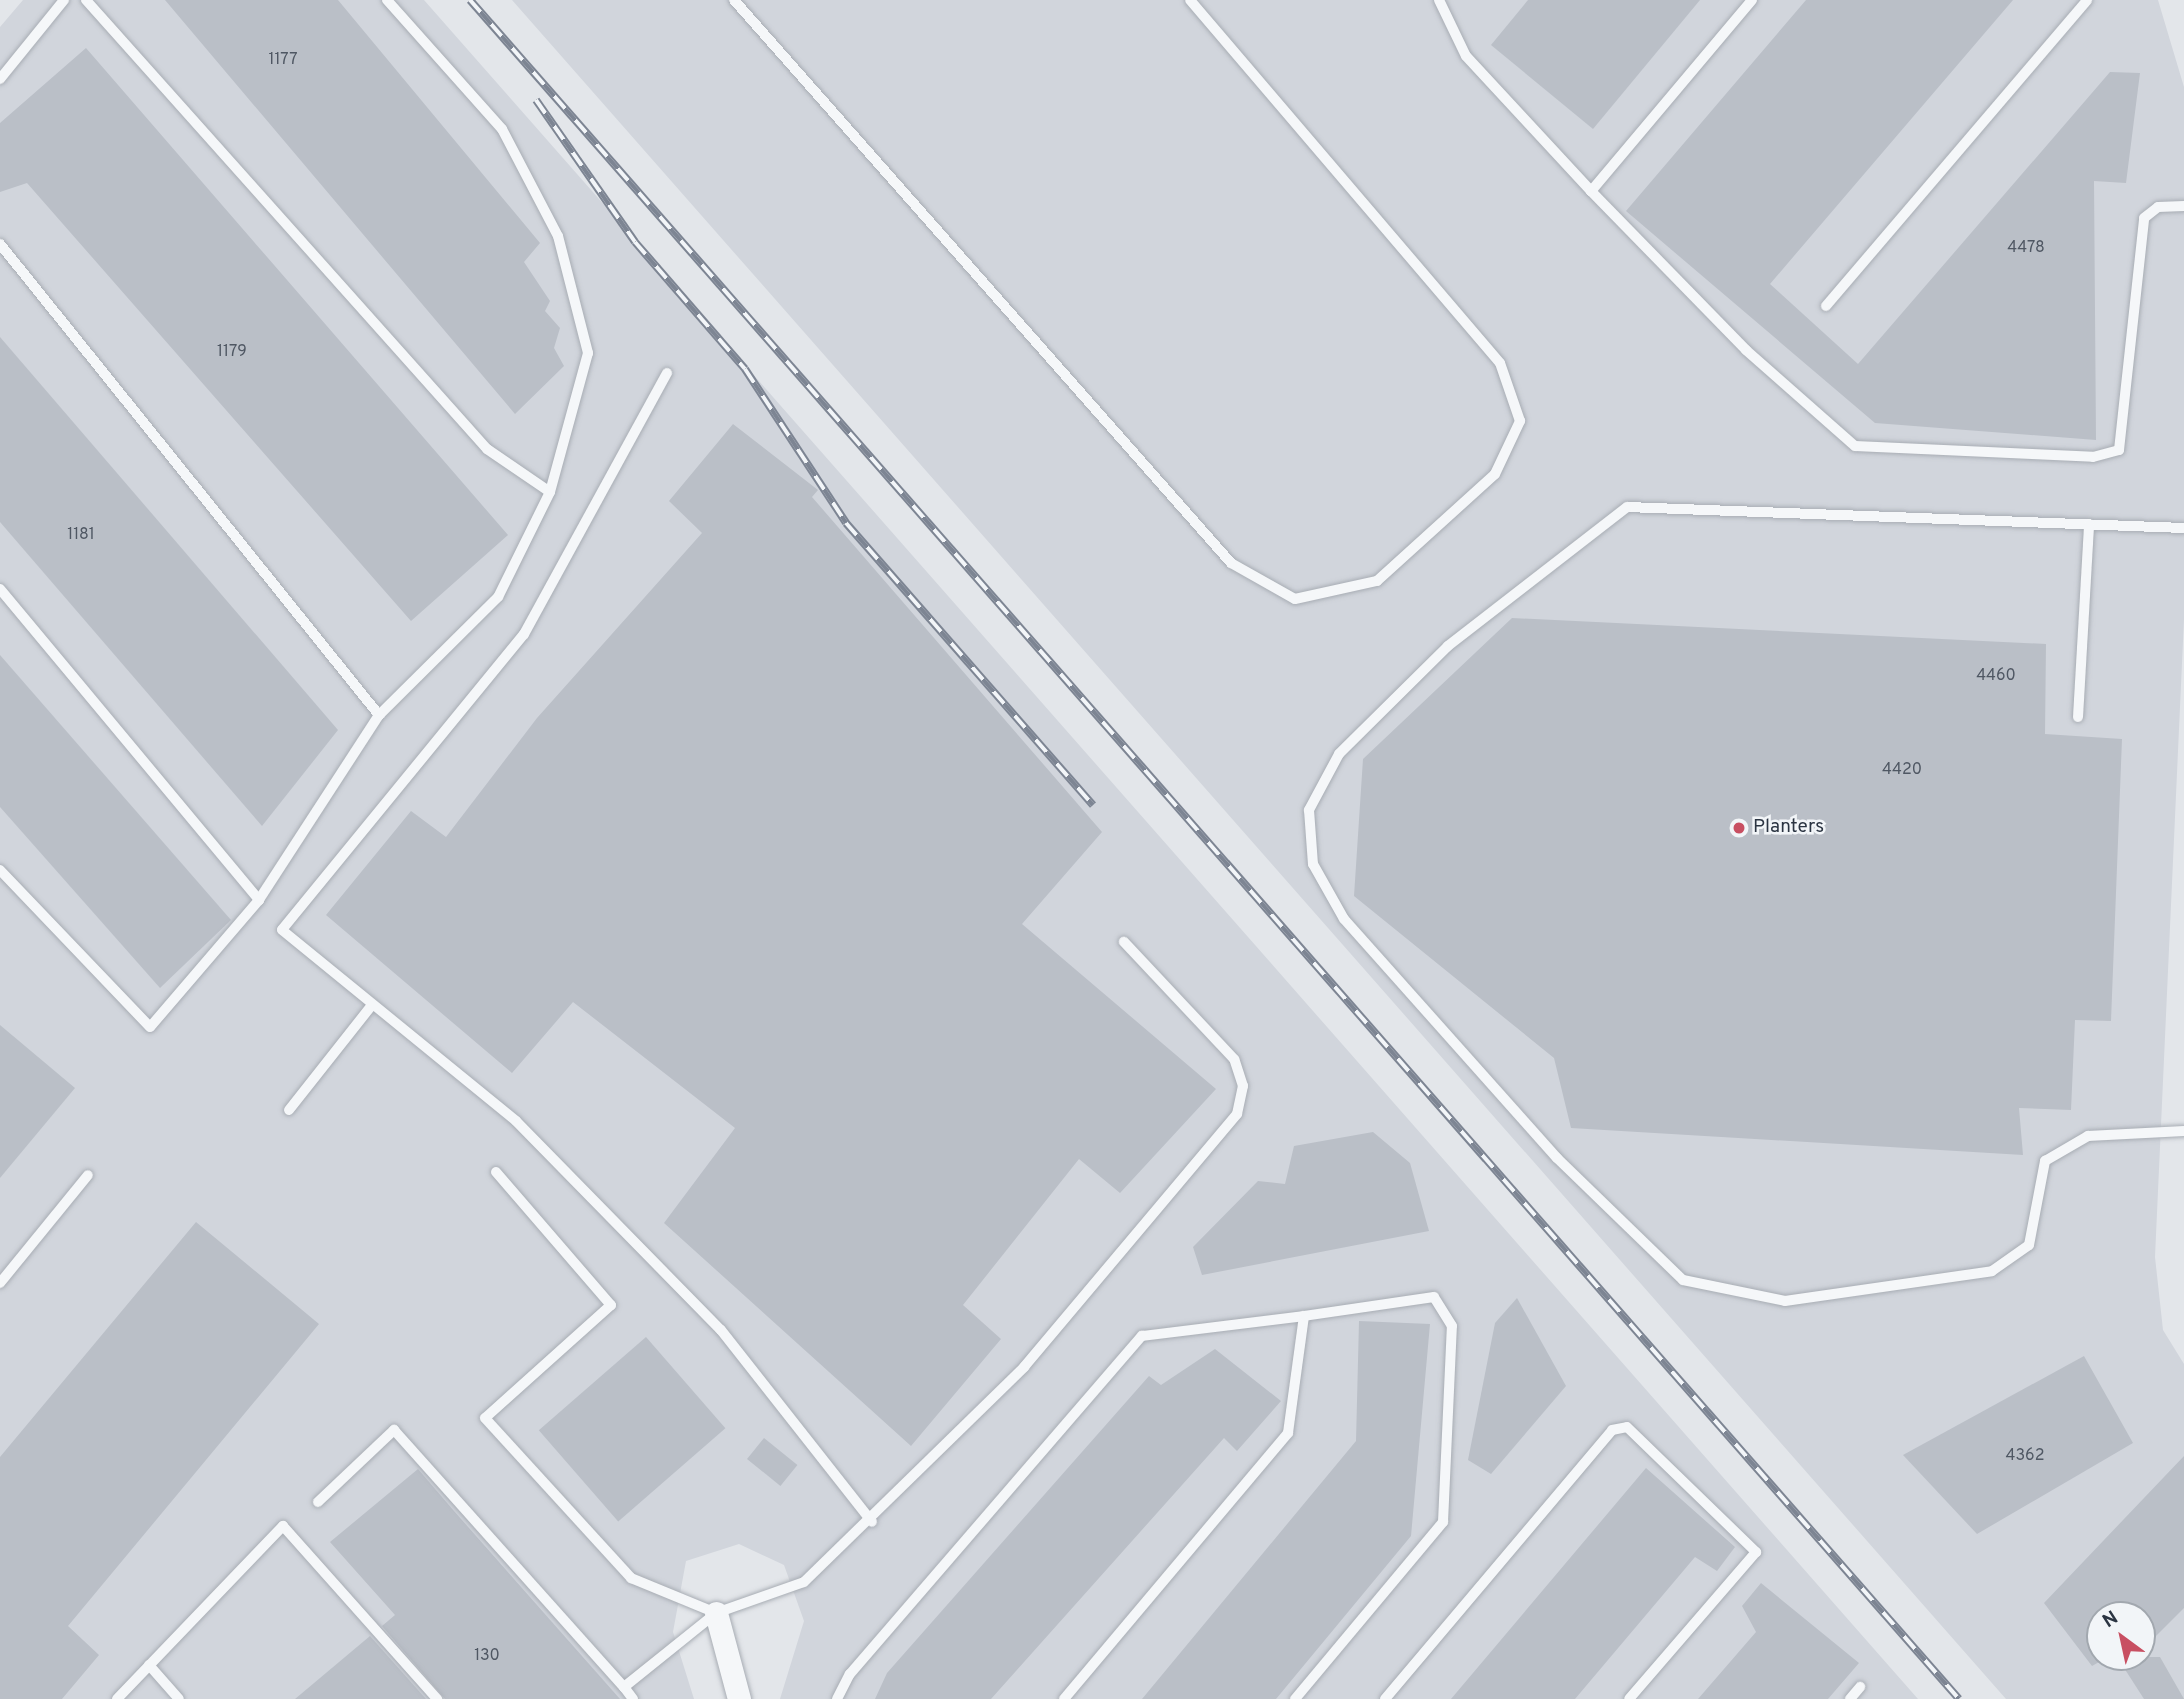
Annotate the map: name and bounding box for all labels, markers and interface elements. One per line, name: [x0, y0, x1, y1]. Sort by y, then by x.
house number: 1177: [268, 50, 298, 70]
house number: 4478: [2007, 238, 2045, 258]
house number: 1179: [217, 342, 247, 362]
house number: 1181: [67, 525, 95, 545]
house number: 4460: [1976, 666, 2016, 686]
house number: 4420: [1882, 760, 1922, 780]
place label: Planters: [1753, 817, 1824, 839]
marker: Planters: [1731, 820, 1747, 836]
house number: 4362: [2006, 1446, 2044, 1466]
north arrow: [2086, 1601, 2156, 1671]
text: N: [2098, 1606, 2123, 1634]
house number: 130: [474, 1646, 500, 1666]

